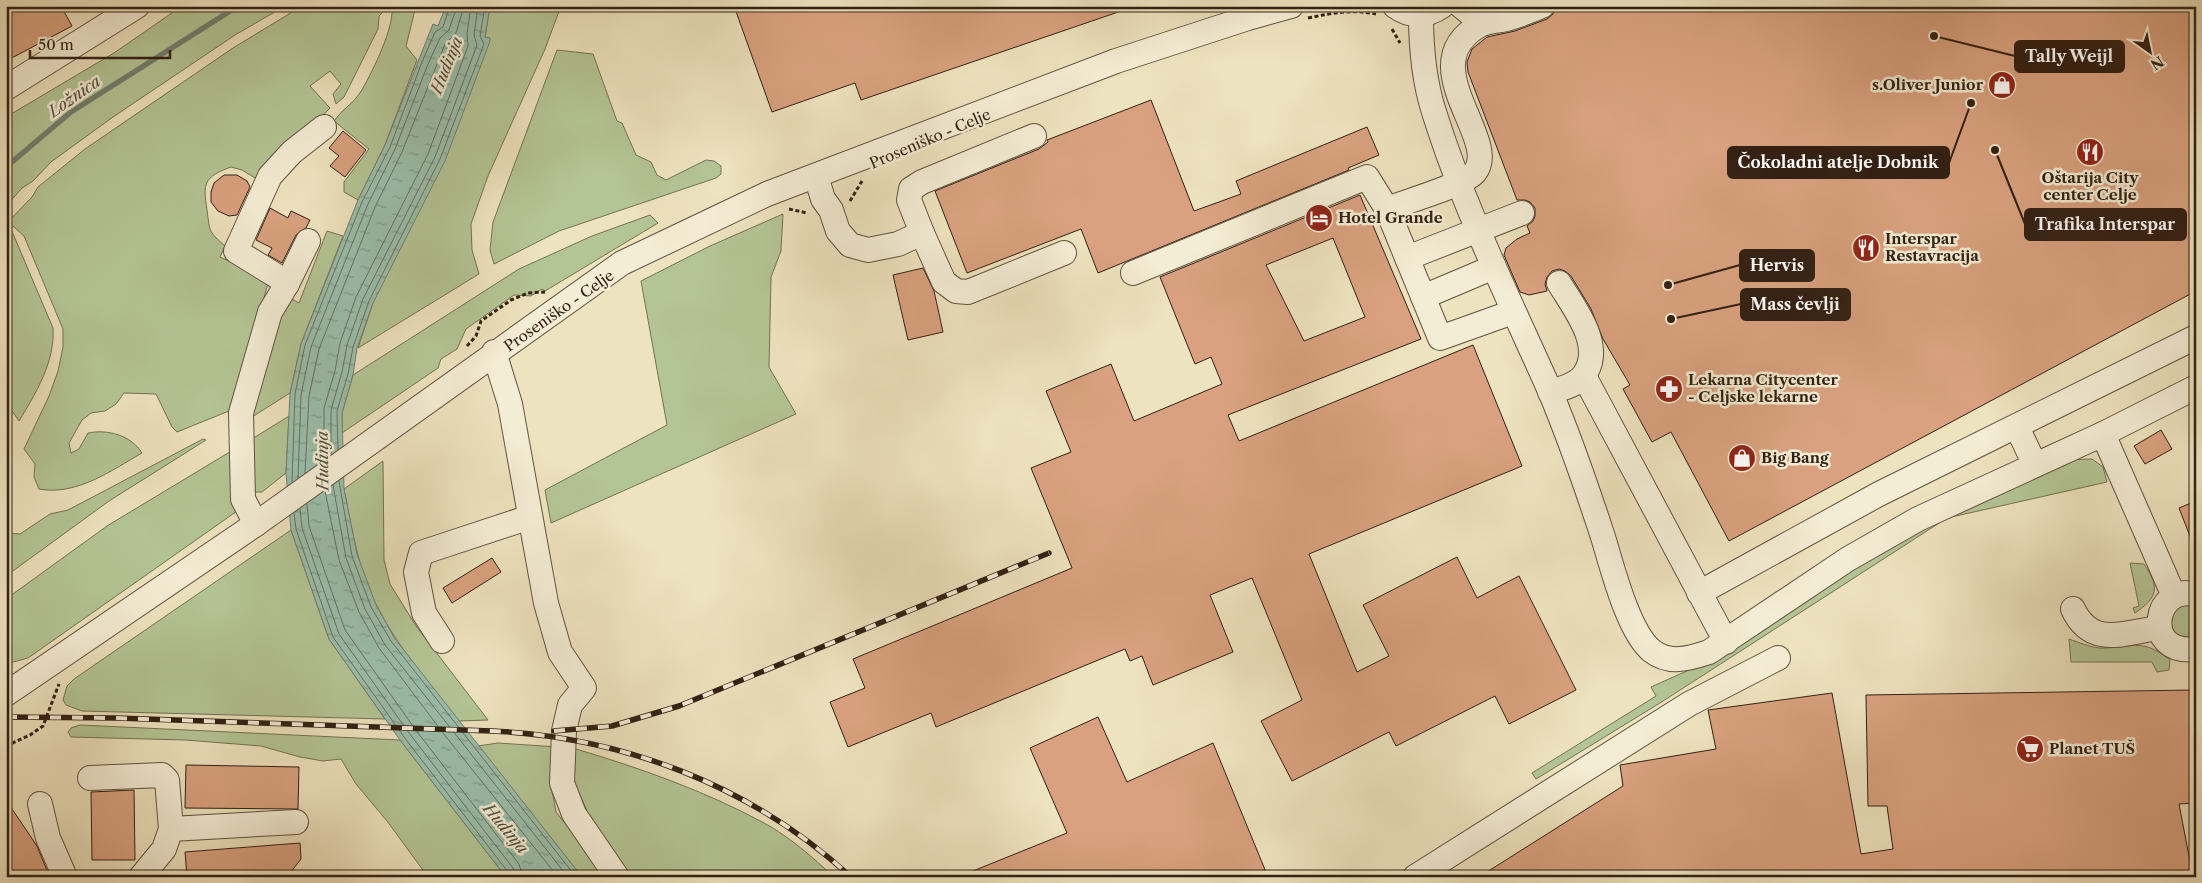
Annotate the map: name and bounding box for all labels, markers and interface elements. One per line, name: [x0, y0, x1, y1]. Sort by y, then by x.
scale bar: [30, 28, 170, 60]
north arrow: [2124, 28, 2174, 78]
water label: Hudinja: [425, 33, 467, 98]
text: 50 m: [38, 35, 74, 54]
callout: Tally Weijl: [2015, 41, 2124, 72]
text: Tally Weijl: [2025, 46, 2113, 66]
text: N: [2147, 52, 2167, 74]
shop icon: s.Oliver Junior: [1987, 70, 2017, 100]
water label: Ložnica: [42, 71, 104, 122]
place label: s.Oliver Junior: [1872, 75, 1984, 94]
street label: Proseniško - Celje: [866, 104, 993, 173]
restaurant icon: Oštarija City center Celje: [2075, 137, 2105, 167]
callout: Čokoladni atelje Dobnik: [1728, 147, 1949, 178]
text: Čokoladni atelje Dobnik: [1738, 151, 1939, 172]
place label: Oštarija City center Celje: [2042, 168, 2139, 204]
hotel icon: Hotel Grande: [1304, 203, 1334, 233]
place label: Hotel Grande: [1338, 208, 1443, 227]
callout: Trafika Interspar: [2025, 209, 2186, 240]
text: Trafika Interspar: [2035, 214, 2175, 234]
place label: Interspar Restavracija: [1885, 229, 1979, 265]
restaurant icon: Interspar Restavracija: [1851, 233, 1881, 263]
callout: Hervis: [1740, 250, 1814, 281]
text: Hervis: [1750, 255, 1804, 275]
street label: Proseniško - Celje: [500, 266, 617, 356]
callout: Mass čevlji: [1741, 289, 1850, 320]
text: Mass čevlji: [1750, 294, 1840, 314]
place label: Lekarna Citycenter - Celjske lekarne: [1688, 370, 1838, 406]
pharmacy icon: Lekarna Citycenter - Celjske lekarne: [1654, 374, 1684, 404]
water label: Hudinja: [311, 431, 333, 493]
shop icon: Big Bang: [1727, 443, 1757, 473]
place label: Big Bang: [1761, 448, 1829, 467]
supermarket icon: Planet TUŠ: [2015, 734, 2045, 764]
place label: Planet TUŠ: [2049, 739, 2135, 758]
water label: Hudinja: [478, 797, 533, 858]

